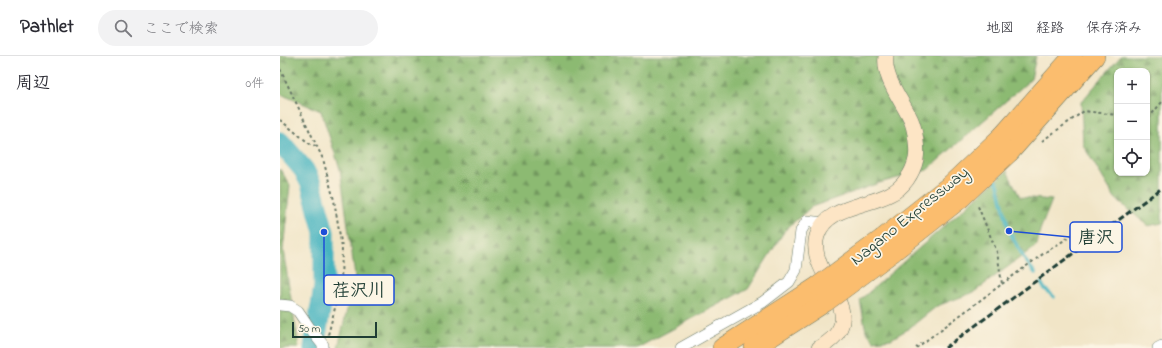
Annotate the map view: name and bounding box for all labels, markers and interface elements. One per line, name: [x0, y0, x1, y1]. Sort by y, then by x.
search box: [98, 10, 378, 46]
text: Pathlet: [20, 14, 74, 41]
icon: search: [112, 17, 134, 39]
text: ここで検索: [144, 18, 219, 40]
text: 地図: [986, 18, 1014, 39]
text: 経路: [1036, 18, 1064, 39]
text: 保存済み: [1086, 18, 1142, 39]
map controls: [1114, 68, 1150, 176]
button: +: [1114, 68, 1150, 104]
text: 周辺: [16, 71, 50, 96]
text: 0件: [245, 74, 264, 93]
button: −: [1114, 104, 1150, 140]
button: locate: [1114, 140, 1150, 176]
street label: Nagano Expressway: [845, 160, 976, 273]
callout: 唐沢: [1070, 222, 1122, 252]
text: 唐沢: [1078, 226, 1114, 252]
callout: 荏沢川: [324, 275, 394, 305]
text: 荏沢川: [332, 279, 386, 305]
scale bar: [292, 320, 377, 339]
text: 50 m: [298, 321, 320, 337]

